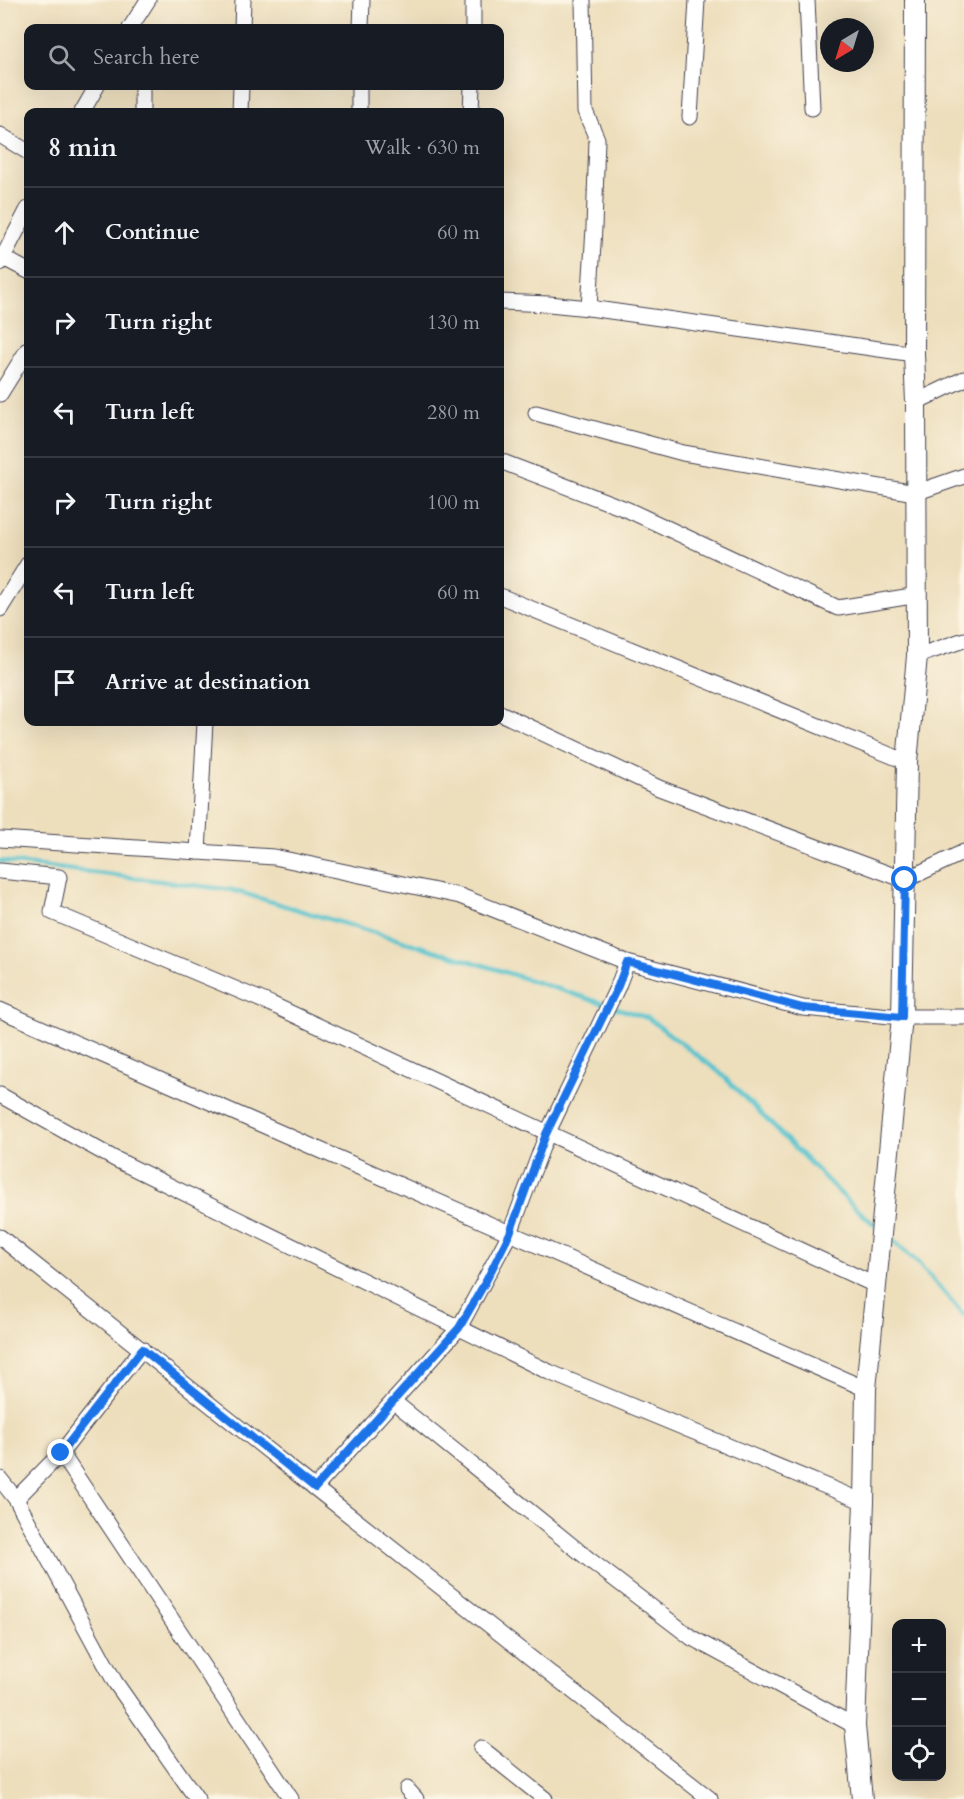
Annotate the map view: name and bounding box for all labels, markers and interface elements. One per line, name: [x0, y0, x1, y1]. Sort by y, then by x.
north arrow: [820, 18, 874, 72]
search box: [24, 24, 504, 90]
icon: search: [45, 41, 78, 74]
text: Search here: [93, 42, 200, 72]
text: 8 min: [48, 130, 117, 165]
text: Walk · 630 m: [365, 134, 480, 161]
icon: ahead: [48, 216, 81, 249]
text: Continue: [105, 217, 200, 247]
text: 60 m: [437, 219, 480, 246]
icon: right: [48, 306, 81, 339]
text: Turn right: [105, 307, 212, 337]
text: 130 m: [427, 309, 480, 336]
icon: left: [48, 396, 81, 429]
text: Turn left: [105, 397, 194, 427]
text: 280 m: [427, 399, 480, 426]
icon: right: [48, 486, 81, 519]
text: Turn right: [105, 487, 212, 517]
text: 100 m: [427, 489, 480, 516]
icon: left: [48, 576, 81, 609]
text: Turn left: [105, 577, 194, 607]
text: 60 m: [437, 579, 480, 606]
icon: arrive: [48, 666, 81, 699]
text: Arrive at destination: [105, 667, 310, 697]
route start: [891, 866, 917, 892]
route end: [47, 1439, 73, 1465]
map controls: [892, 1619, 946, 1781]
button: +: [892, 1619, 946, 1673]
button: −: [892, 1673, 946, 1727]
button: locate: [892, 1727, 946, 1781]

